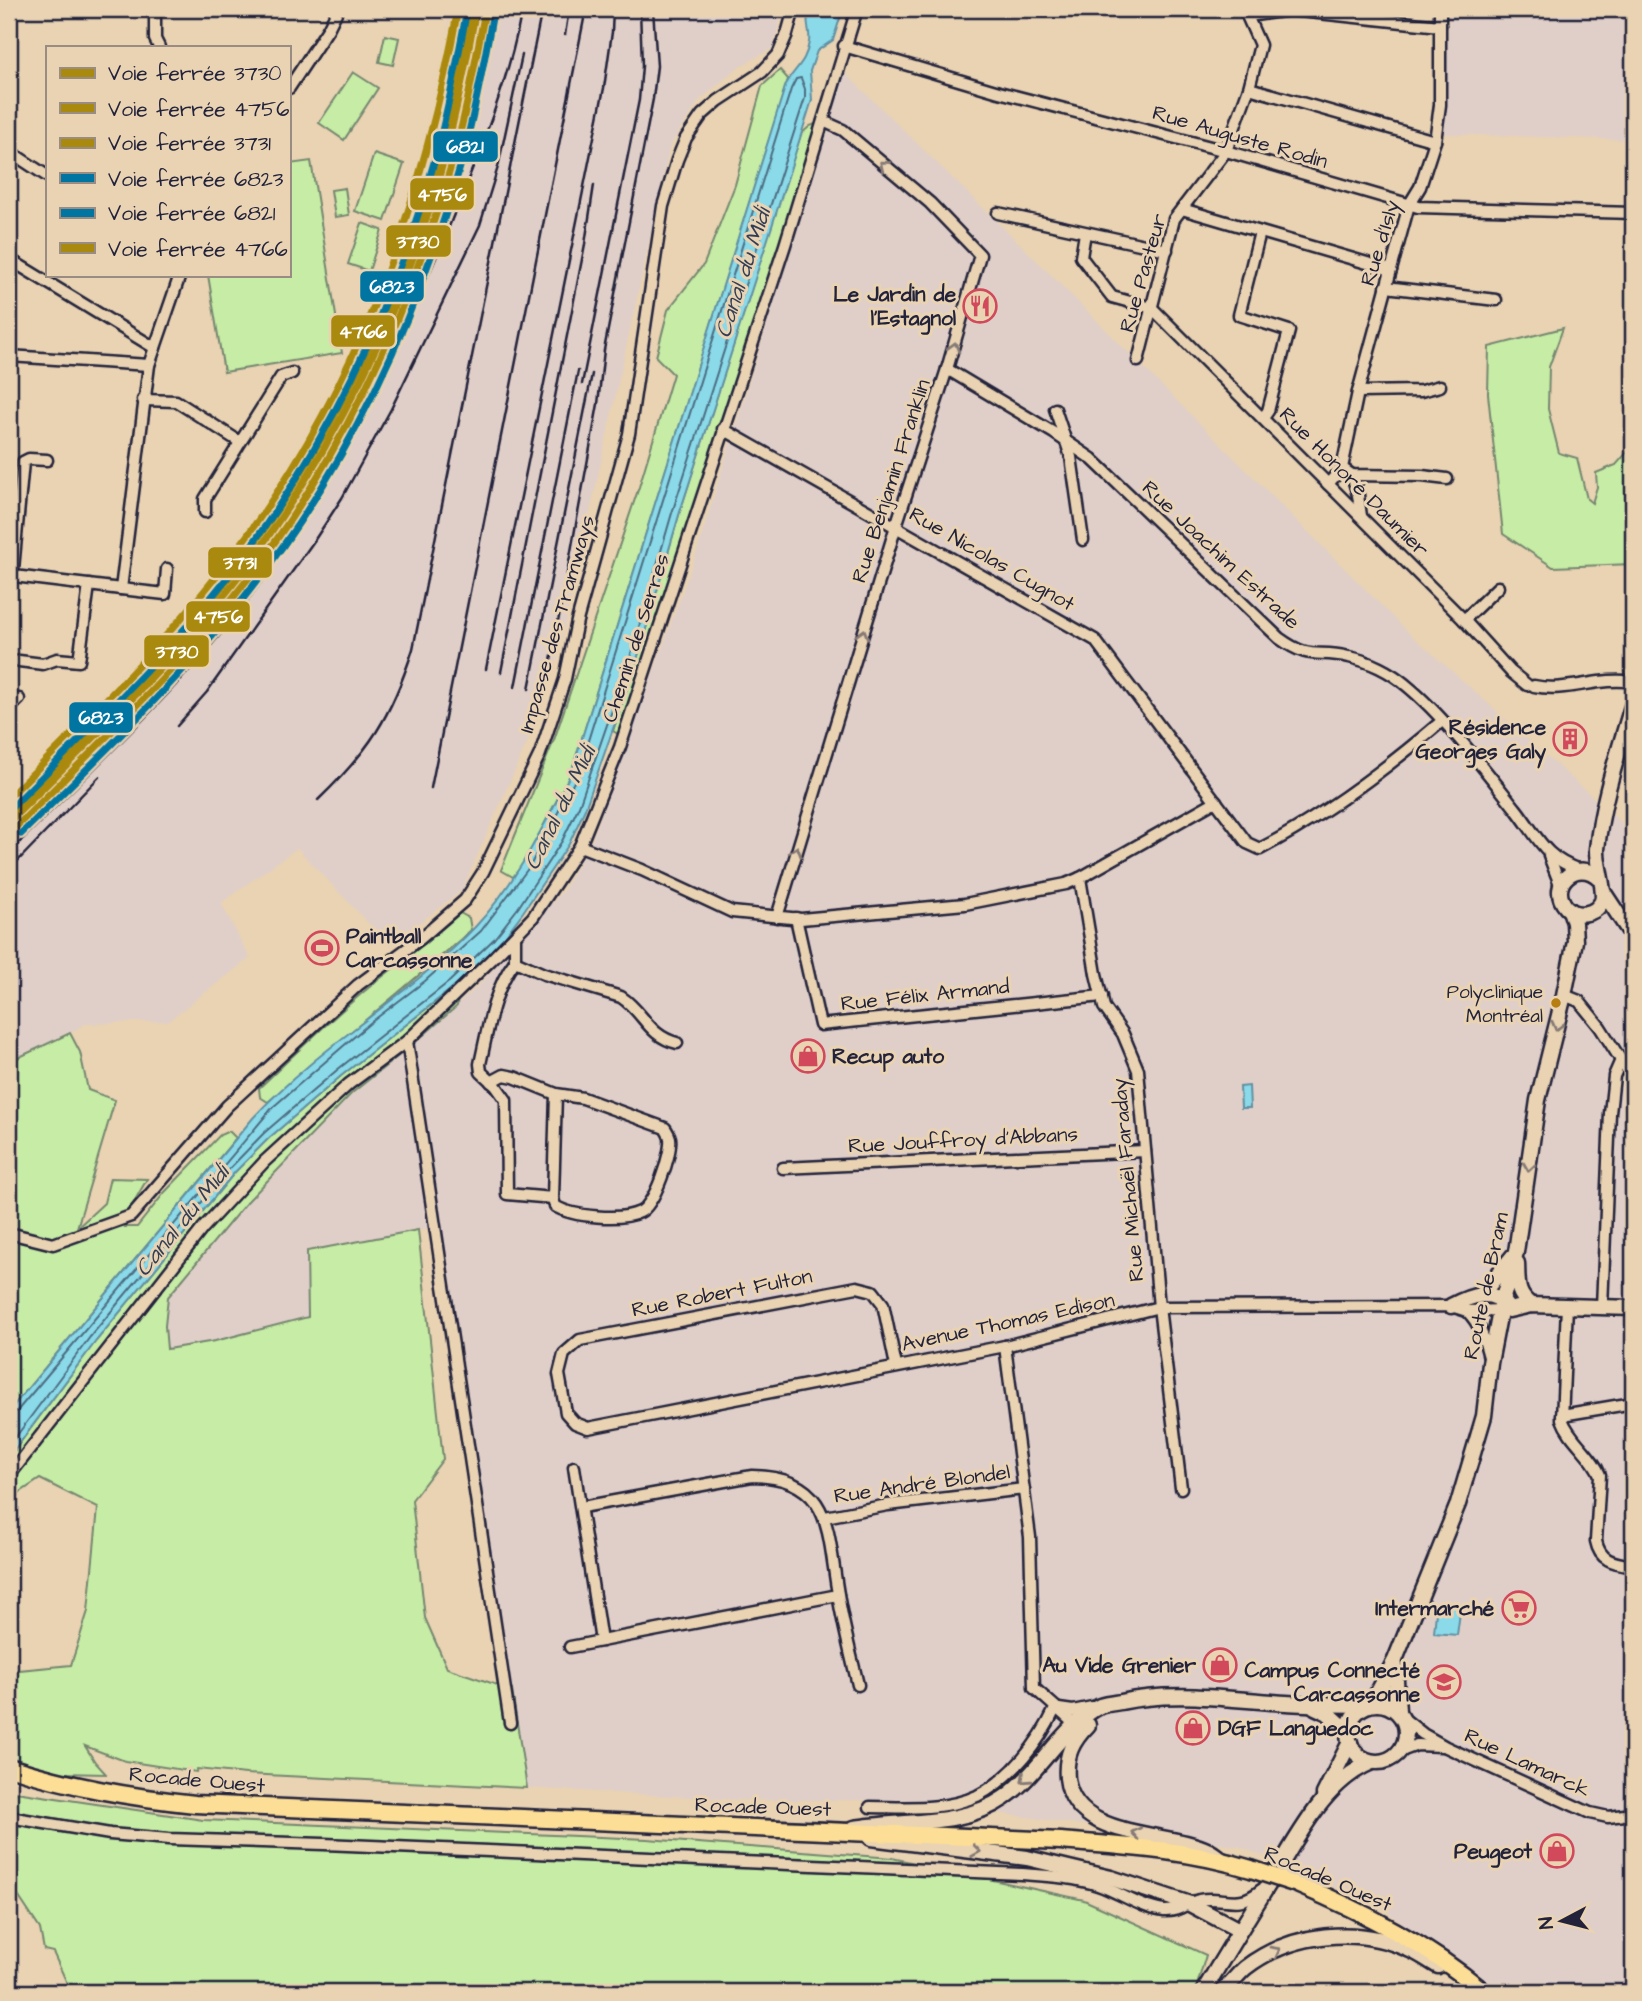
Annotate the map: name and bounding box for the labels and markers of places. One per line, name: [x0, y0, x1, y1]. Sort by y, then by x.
place label: Le Jardin de l'Estagnol: [833, 280, 957, 335]
restaurant icon: Le Jardin de l'Estagnol: [961, 287, 999, 325]
place label: Résidence Georges Galy: [1416, 713, 1547, 769]
building icon: Résidence Georges Galy: [1551, 720, 1589, 758]
place label: Paintball Carcassonne: [346, 922, 473, 975]
sports icon: Paintball Carcassonne: [303, 929, 341, 967]
place label: Polyclinique Montréal: [1447, 979, 1543, 1030]
marker: Polyclinique Montréal: [1549, 996, 1563, 1010]
shop icon: Recup auto: [789, 1037, 827, 1075]
place label: Recup auto: [832, 1042, 944, 1072]
supermarket icon: Intermarché: [1500, 1589, 1538, 1627]
place label: Intermarché: [1375, 1594, 1495, 1623]
shop icon: Au Vide Grenier: [1201, 1646, 1239, 1684]
place label: Au Vide Grenier: [1042, 1651, 1196, 1680]
place label: Campus Connecté Carcassonne: [1245, 1656, 1421, 1709]
school or university icon: Campus Connecté Carcassonne: [1425, 1663, 1463, 1701]
shop icon: DGF Languedoc: [1174, 1709, 1212, 1747]
place label: DGF Languedoc: [1218, 1714, 1374, 1745]
shop icon: Peugeot: [1538, 1832, 1576, 1870]
place label: Peugeot: [1454, 1837, 1532, 1868]

